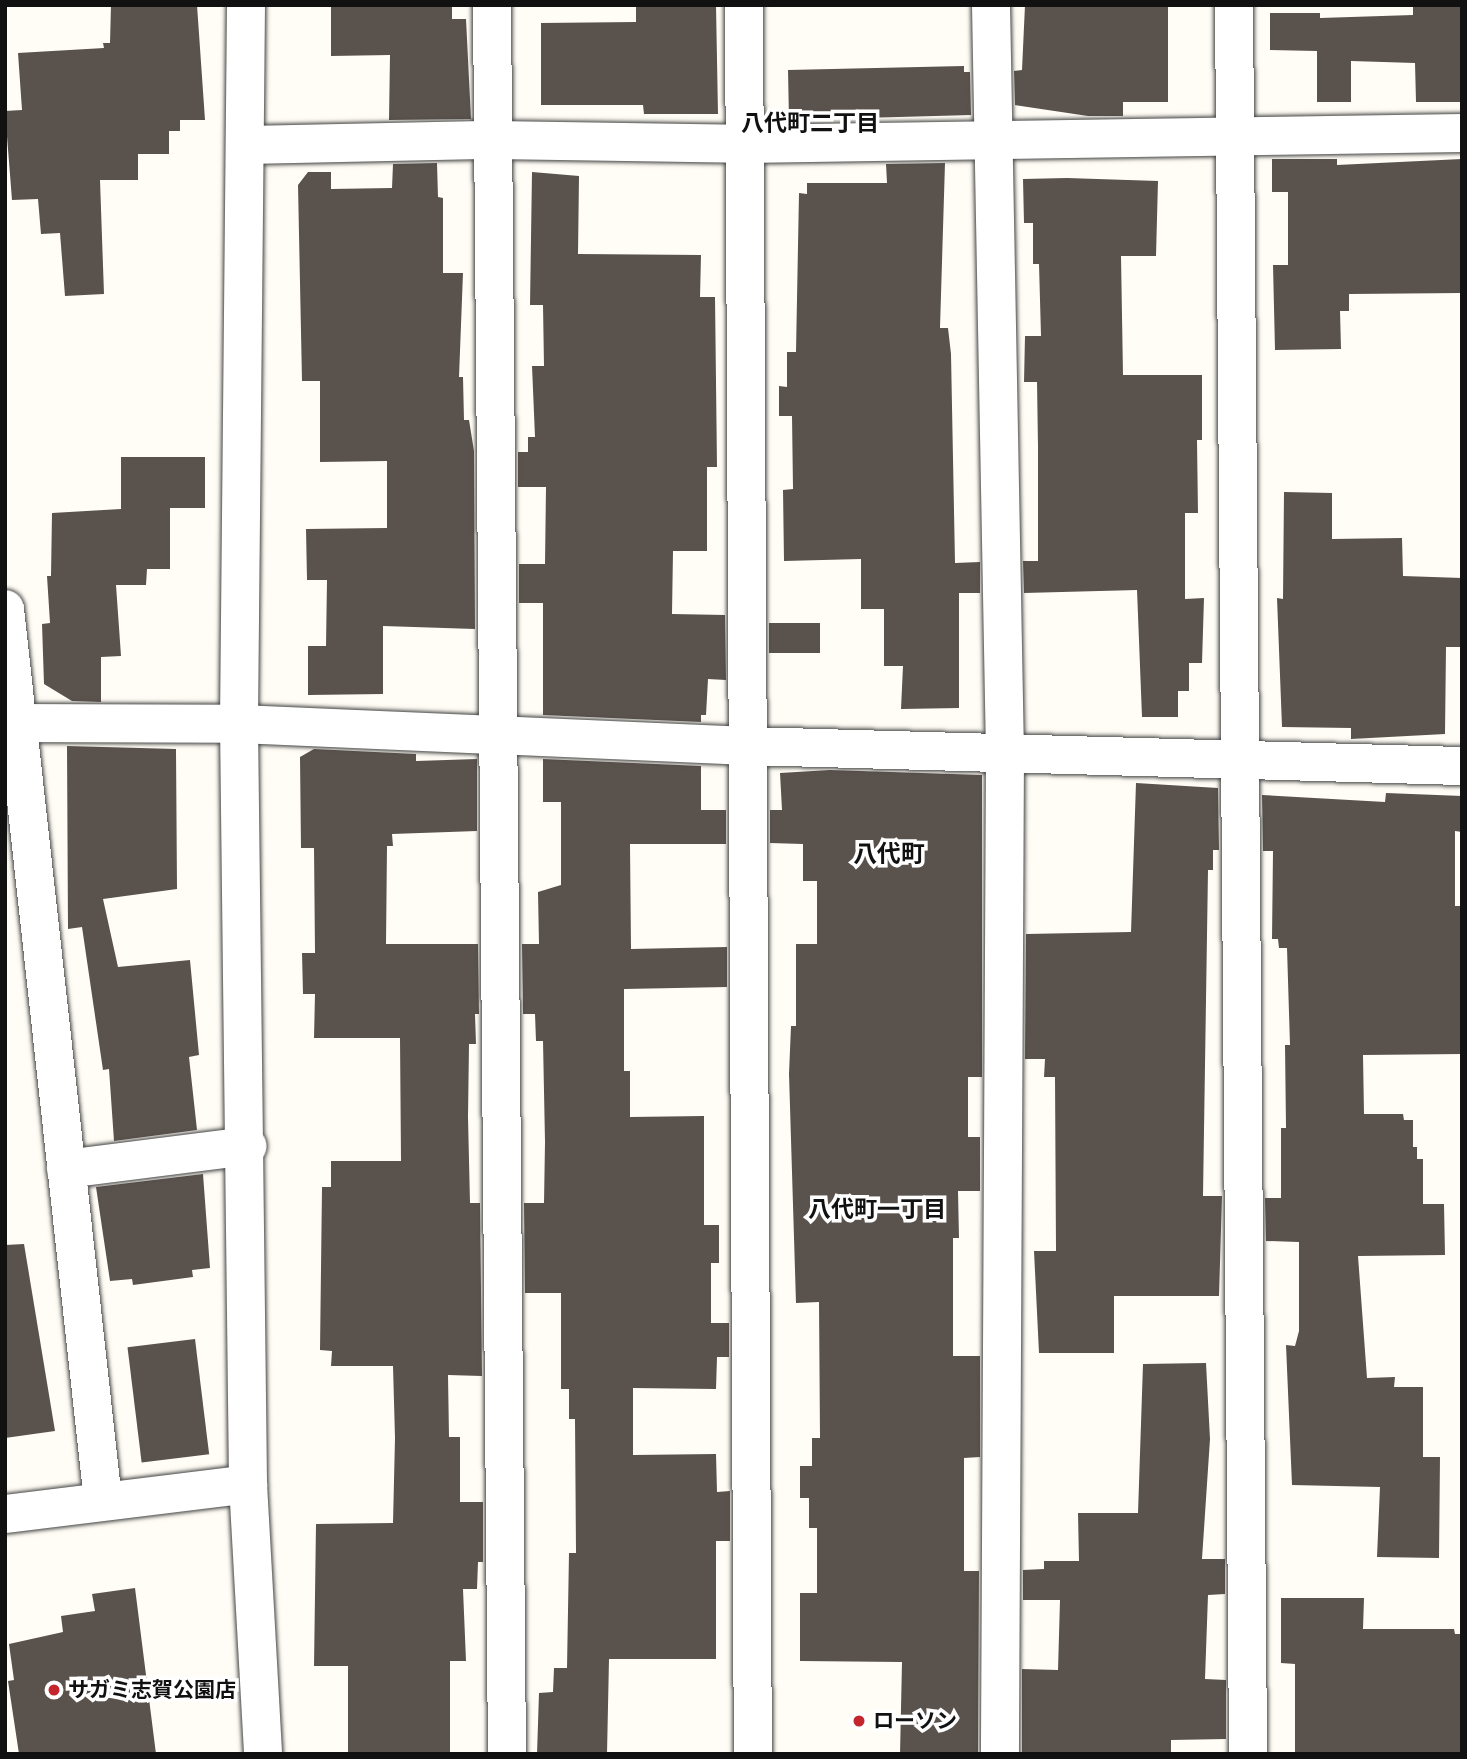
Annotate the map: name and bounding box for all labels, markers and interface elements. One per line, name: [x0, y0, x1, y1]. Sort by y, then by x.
district label: 八代町二丁目: [741, 109, 879, 137]
district label: 八代町: [853, 841, 925, 869]
district label: 八代町一丁目: [808, 1195, 946, 1223]
place label: サガミ志賀公園店: [68, 1677, 236, 1703]
marker: サガミ志賀公園店: [46, 1682, 62, 1698]
place label: ローソン: [873, 1708, 957, 1734]
marker: ローソン: [851, 1713, 867, 1729]

